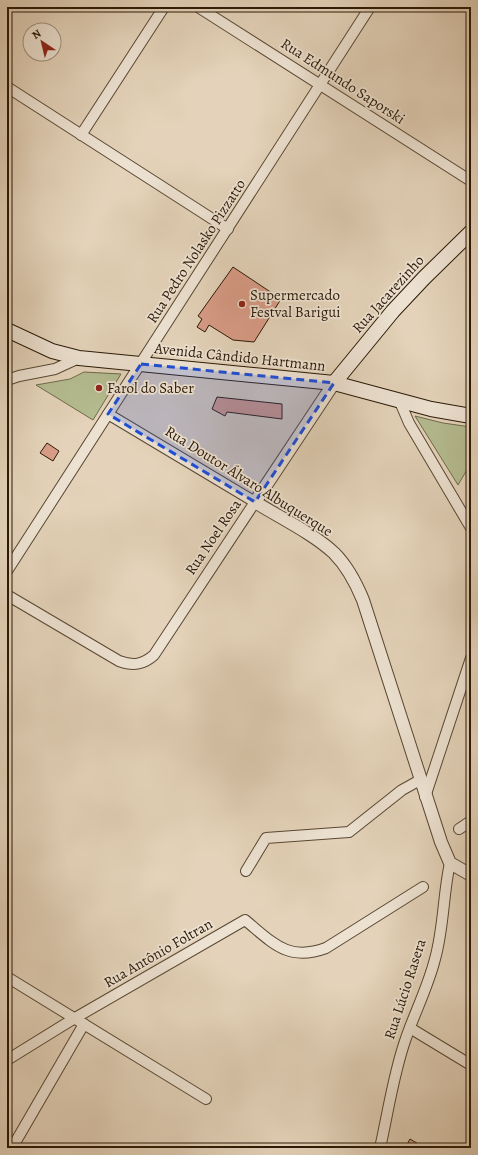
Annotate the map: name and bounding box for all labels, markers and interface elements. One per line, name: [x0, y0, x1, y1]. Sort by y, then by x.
north arrow: [22, 22, 62, 62]
text: N: [29, 26, 44, 43]
street label: Rua Edmundo Saporski: [277, 33, 409, 129]
street label: Rua Pedro Nolasko Pizzatto: [142, 175, 250, 327]
street label: Rua Jacarezinho: [348, 251, 428, 337]
place label: Supermercado Festval Barigui: [250, 285, 341, 322]
marker: Supermercado Festval Barigui: [237, 299, 247, 309]
street label: Avenida Cândido Hartmann: [152, 338, 327, 376]
place label: Farol do Saber: [107, 378, 194, 398]
marker: Farol do Saber: [94, 383, 104, 393]
street label: Rua Doutor Álvaro Albuquerque: [161, 421, 337, 541]
street label: Rua Noel Rosa: [180, 495, 246, 579]
street label: Rua Antônio Foltran: [100, 914, 216, 992]
street label: Rua Lúcio Rasera: [379, 936, 431, 1042]

